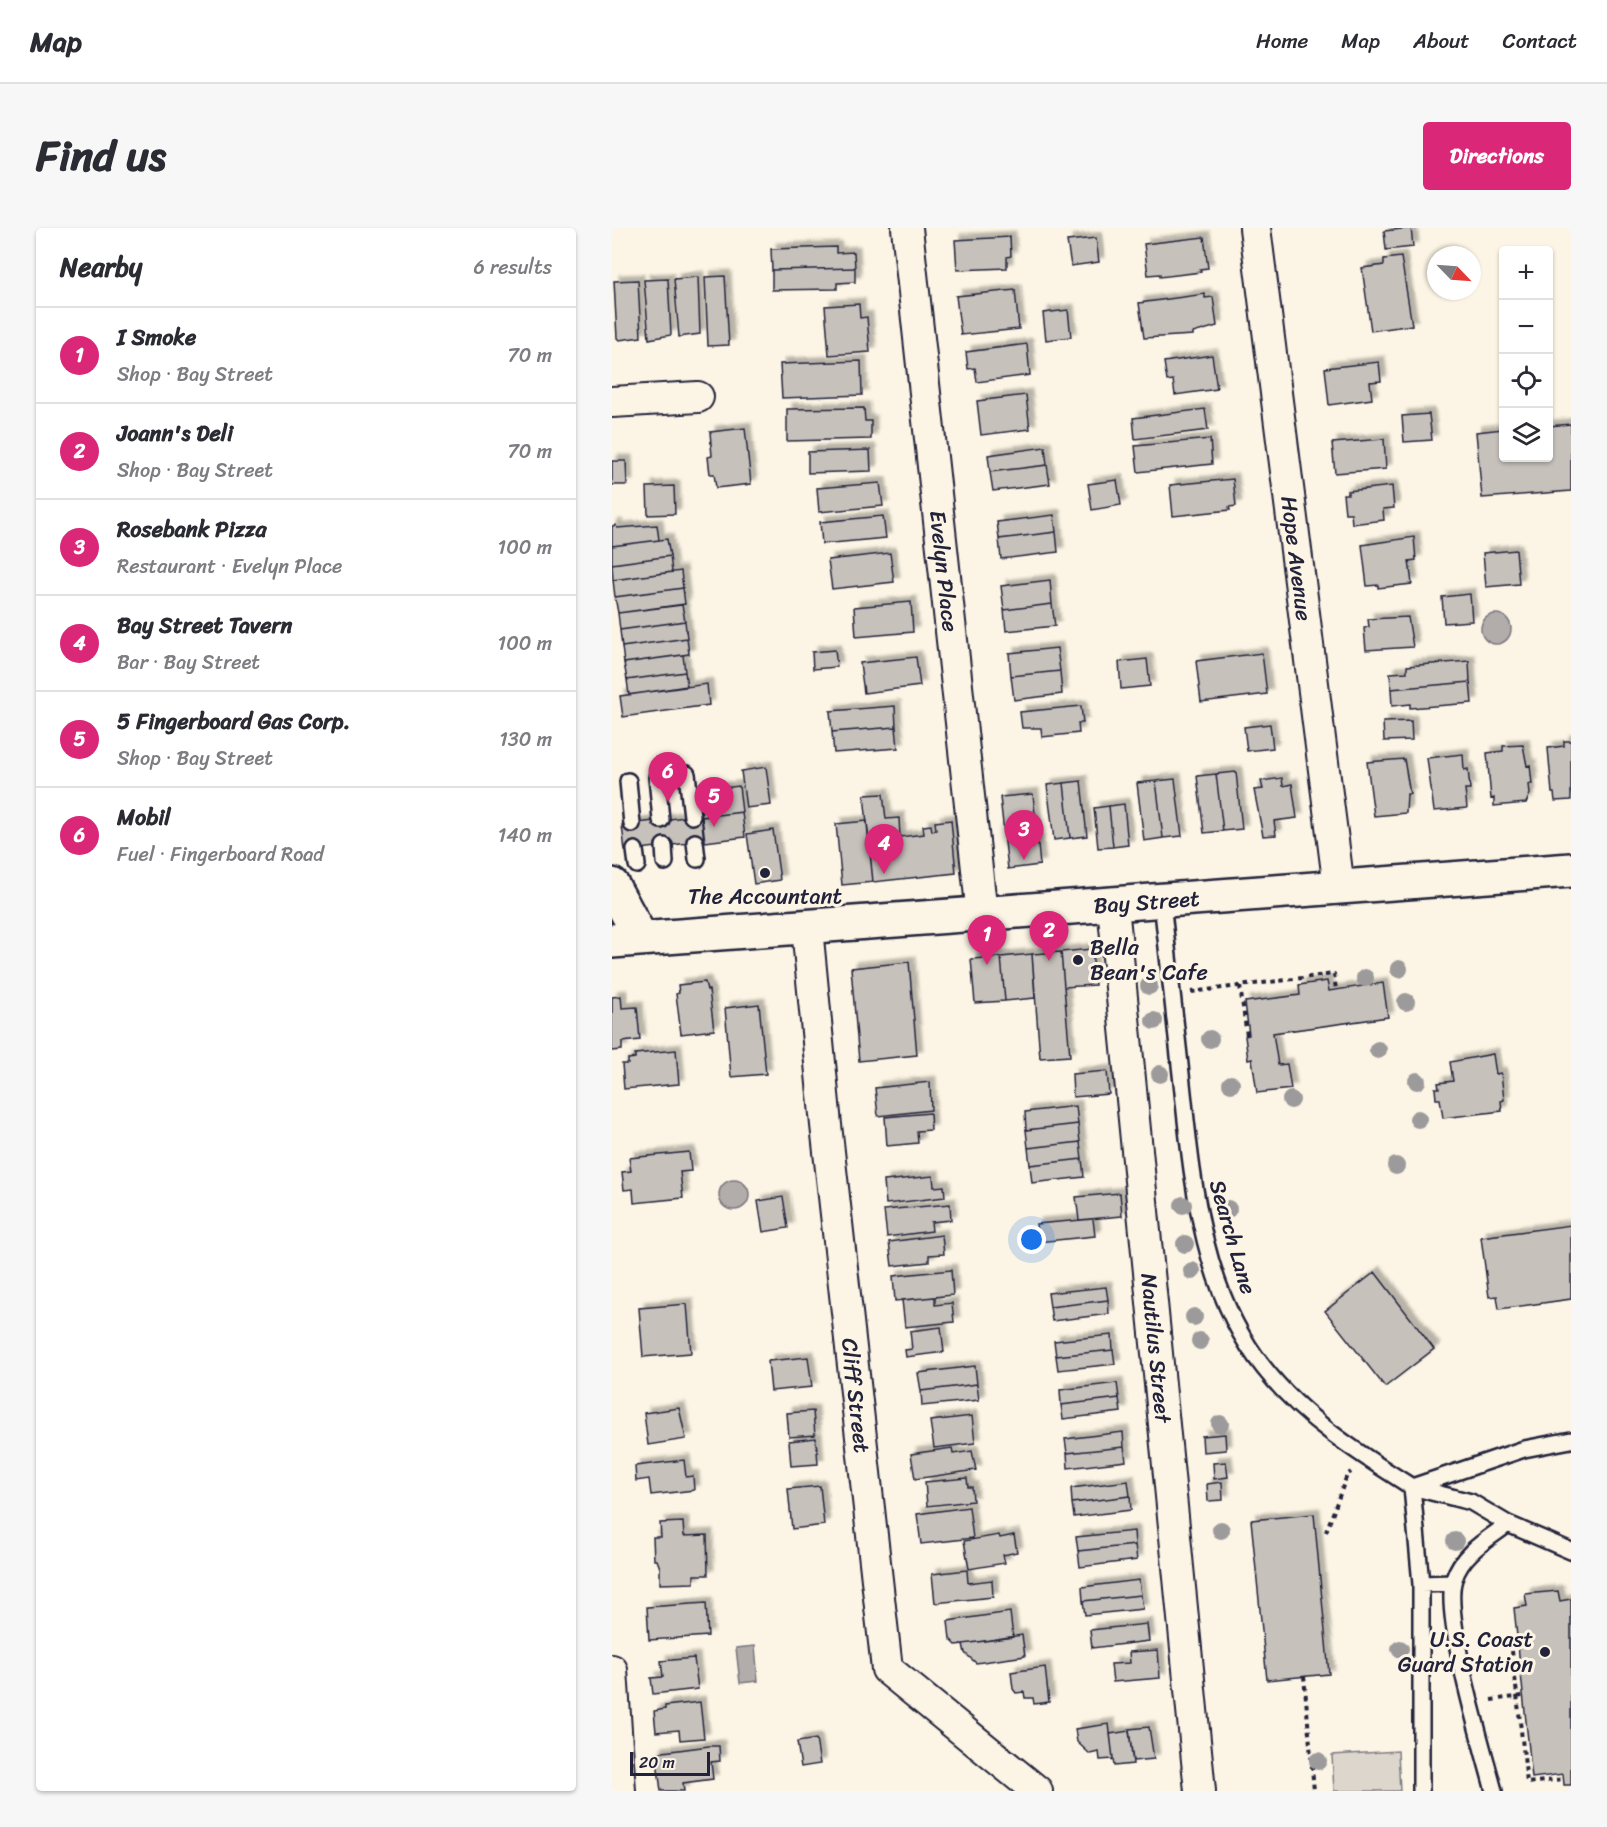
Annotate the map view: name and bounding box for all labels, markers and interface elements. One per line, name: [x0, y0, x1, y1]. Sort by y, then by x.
text: Map: [30, 17, 82, 66]
text: Home: [1256, 22, 1308, 60]
text: Map: [1341, 22, 1380, 60]
text: About: [1413, 22, 1470, 60]
text: Contact: [1503, 22, 1577, 60]
text: Find us: [36, 119, 166, 193]
button: Directions: [1423, 122, 1571, 190]
text: Nearby: [60, 244, 142, 290]
north arrow: [1427, 246, 1481, 300]
map controls: [1499, 246, 1553, 462]
button: +: [1499, 246, 1553, 300]
text: 6 results: [473, 250, 552, 285]
button: −: [1499, 300, 1553, 354]
text: I Smoke: [117, 318, 196, 357]
text: 1: [75, 338, 84, 373]
text: 70 m: [507, 338, 552, 373]
button: locate: [1499, 354, 1553, 408]
text: Shop · Bay Street: [117, 357, 273, 392]
button: layers: [1499, 408, 1553, 462]
text: Joann's Deli: [117, 414, 233, 453]
text: 2: [74, 434, 85, 469]
text: 70 m: [507, 434, 552, 469]
text: Shop · Bay Street: [117, 453, 273, 488]
street label: Hope Avenue: [1270, 493, 1324, 623]
street label: Evelyn Place: [918, 508, 970, 634]
text: Rosebank Pizza: [117, 510, 266, 549]
text: 3: [74, 530, 85, 565]
text: 100 m: [498, 530, 552, 565]
text: Restaurant · Evelyn Place: [117, 549, 342, 584]
text: Bay Street Tavern: [117, 606, 292, 645]
text: 4: [73, 626, 86, 661]
text: 100 m: [498, 626, 552, 661]
text: Bar · Bay Street: [117, 645, 260, 680]
text: 5 Fingerboard Gas Corp.: [117, 702, 350, 741]
text: 5: [73, 722, 86, 757]
text: 130 m: [499, 722, 552, 757]
text: Shop · Bay Street: [117, 741, 273, 776]
pin: 6: [648, 752, 688, 802]
pin: 5: [694, 778, 734, 827]
text: Mobil: [117, 798, 171, 837]
pin: 3: [1004, 810, 1044, 860]
text: 6: [74, 818, 85, 853]
text: 140 m: [498, 818, 552, 853]
pin: 4: [864, 824, 904, 874]
text: Fuel · Fingerboard Road: [117, 837, 324, 872]
marker: The Accountant: [758, 866, 772, 880]
place label: The Accountant: [688, 877, 842, 916]
street label: Bay Street: [1092, 878, 1201, 925]
pin: 2: [1030, 912, 1068, 961]
pin: 1: [968, 916, 1006, 965]
place label: Bella Bean's Cafe: [1090, 928, 1208, 992]
marker: Bella Bean's Cafe: [1071, 953, 1085, 967]
street label: Search Lane: [1198, 1175, 1268, 1299]
your location: [1017, 1225, 1046, 1254]
street label: Nautilus Street: [1130, 1271, 1183, 1425]
street label: Cliff Street: [831, 1336, 882, 1455]
place label: U.S. Coast Guard Station: [1398, 1620, 1533, 1684]
marker: U.S. Coast Guard Station: [1538, 1645, 1552, 1659]
text: 20 m: [639, 1748, 675, 1777]
scale bar: [630, 1749, 710, 1776]

